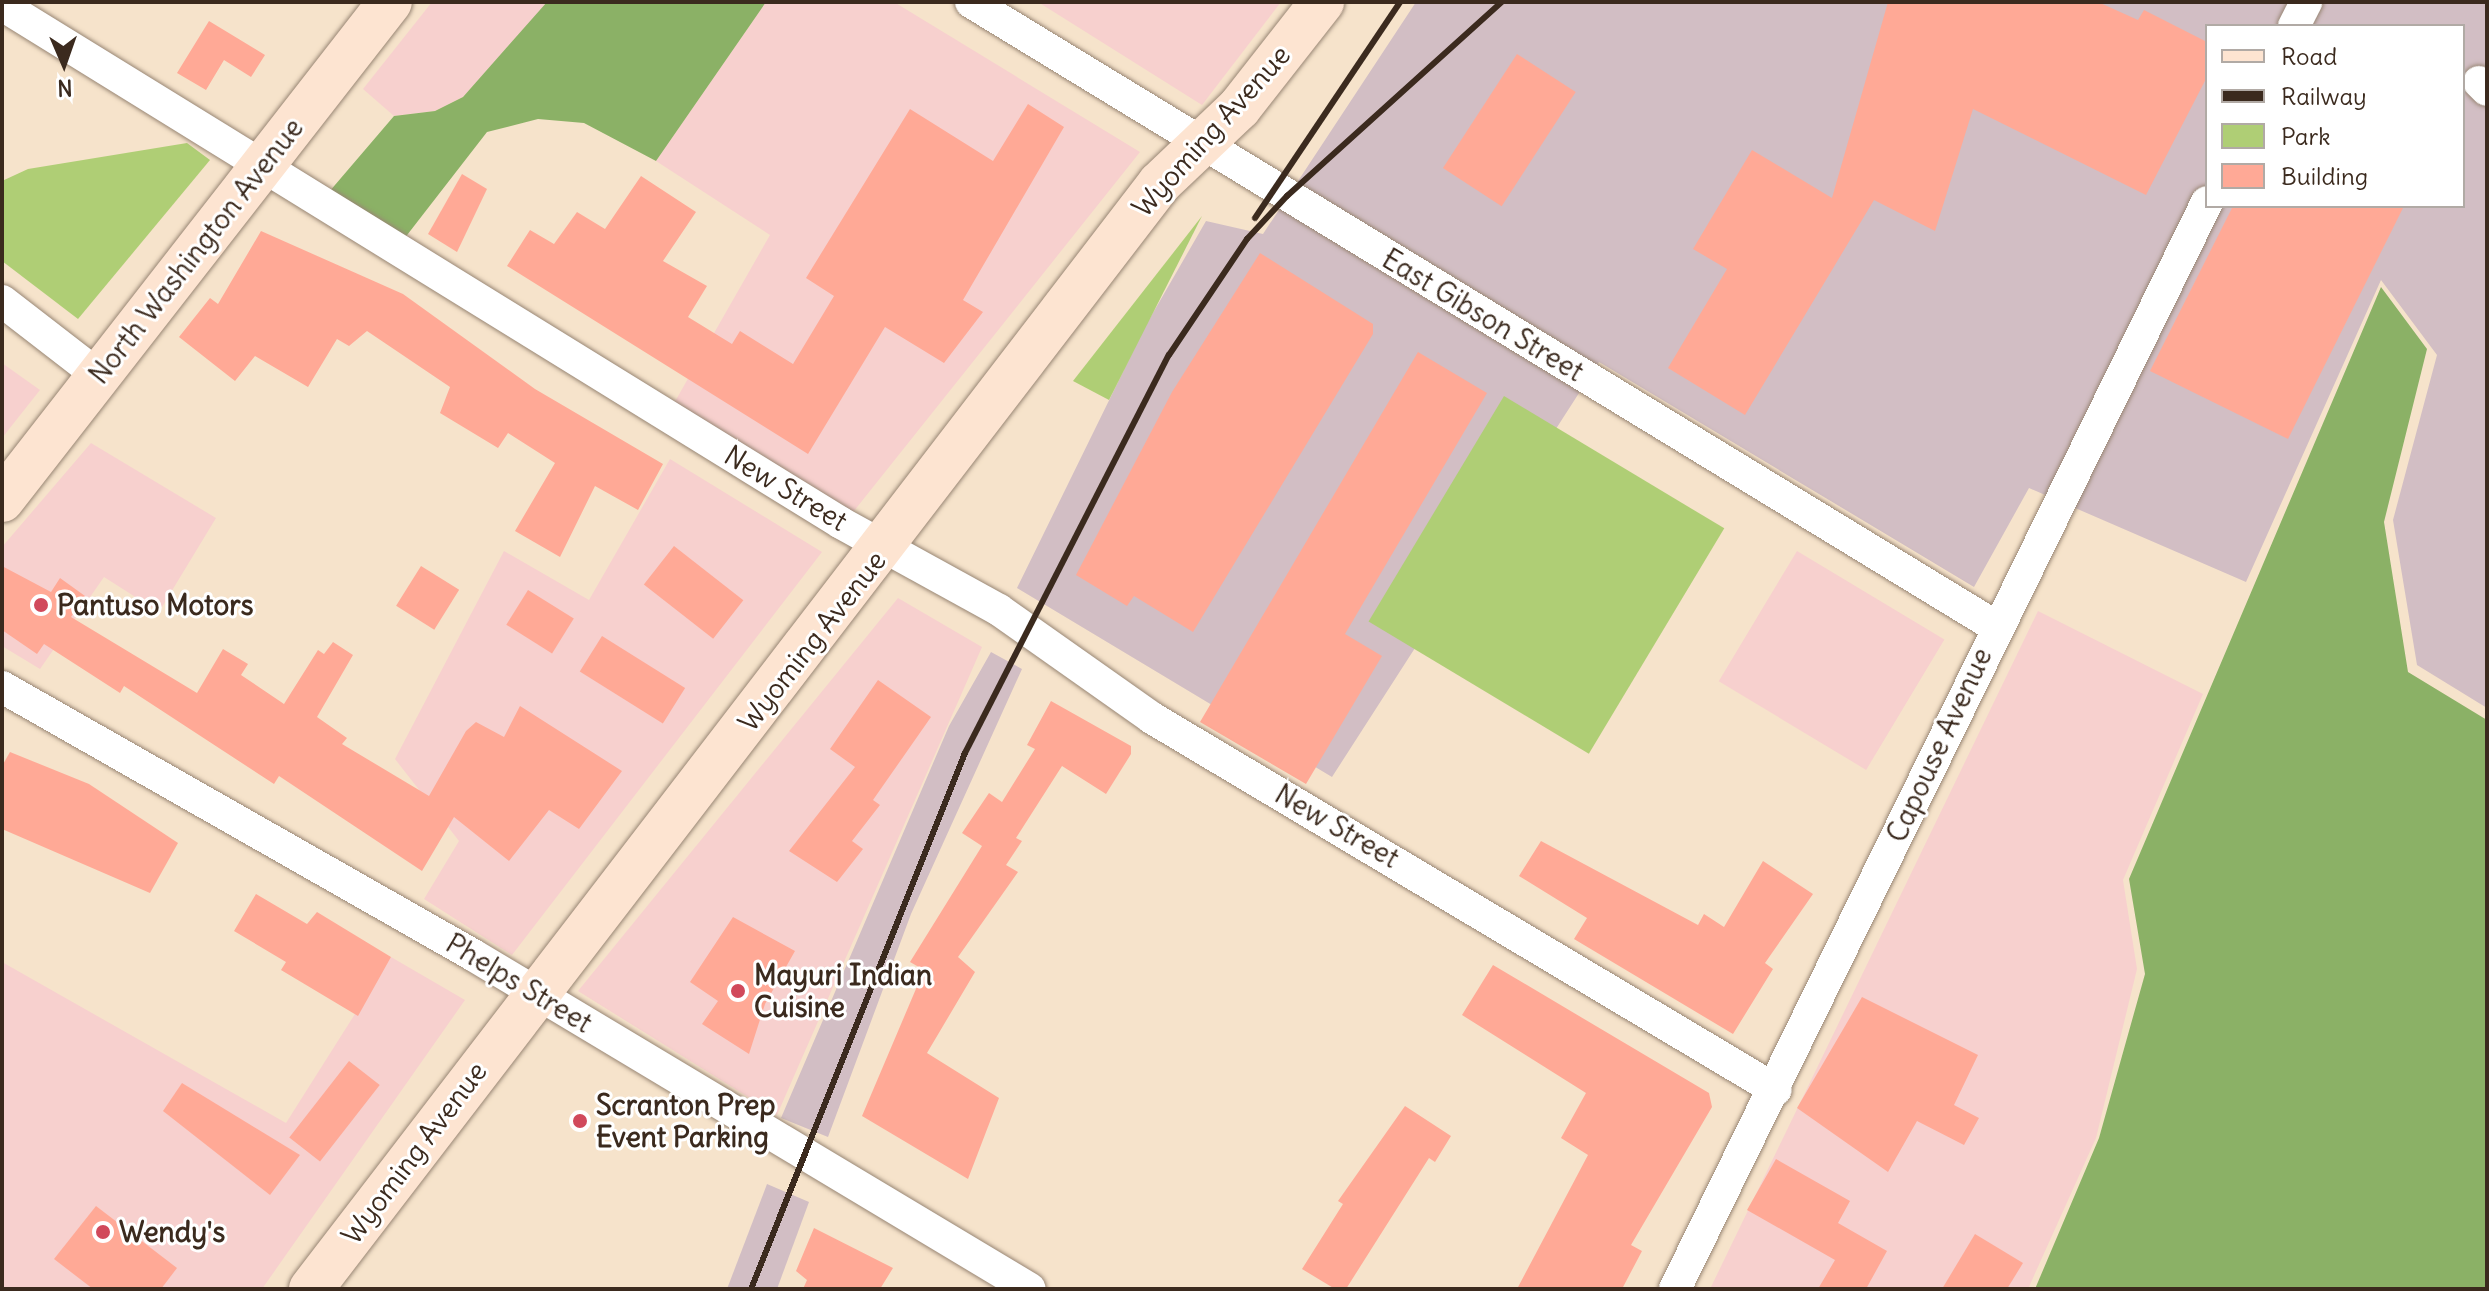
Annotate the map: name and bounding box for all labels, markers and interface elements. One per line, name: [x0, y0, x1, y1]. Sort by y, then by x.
north arrow: [24, 24, 104, 104]
legend: [2205, 24, 2465, 208]
street label: Wyoming Avenue: [1125, 38, 1297, 224]
text: Road: [2281, 41, 2337, 71]
text: N: [57, 74, 73, 102]
text: Railway: [2281, 81, 2367, 111]
street label: North Washington Avenue: [82, 111, 310, 391]
text: Park: [2281, 121, 2331, 151]
text: Building: [2281, 161, 2368, 191]
street label: East Gibson Street: [1376, 242, 1590, 388]
street label: New Street: [718, 438, 854, 538]
street label: Wyoming Avenue: [731, 544, 893, 738]
place label: Pantuso Motors: [57, 588, 253, 622]
marker: Pantuso Motors: [32, 596, 50, 614]
street label: Capouse Avenue: [1879, 642, 1999, 848]
street label: New Street: [1269, 777, 1405, 875]
street label: Phelps Street: [440, 926, 598, 1040]
place label: Mayuri Indian Cuisine: [754, 958, 932, 1024]
marker: Mayuri Indian Cuisine: [729, 982, 747, 1000]
street label: Wyoming Avenue: [335, 1055, 493, 1251]
place label: Scranton Prep Event Parking: [596, 1088, 775, 1154]
marker: Scranton Prep Event Parking: [571, 1112, 589, 1130]
place label: Wendy's: [119, 1215, 225, 1249]
marker: Wendy's: [94, 1223, 112, 1241]

